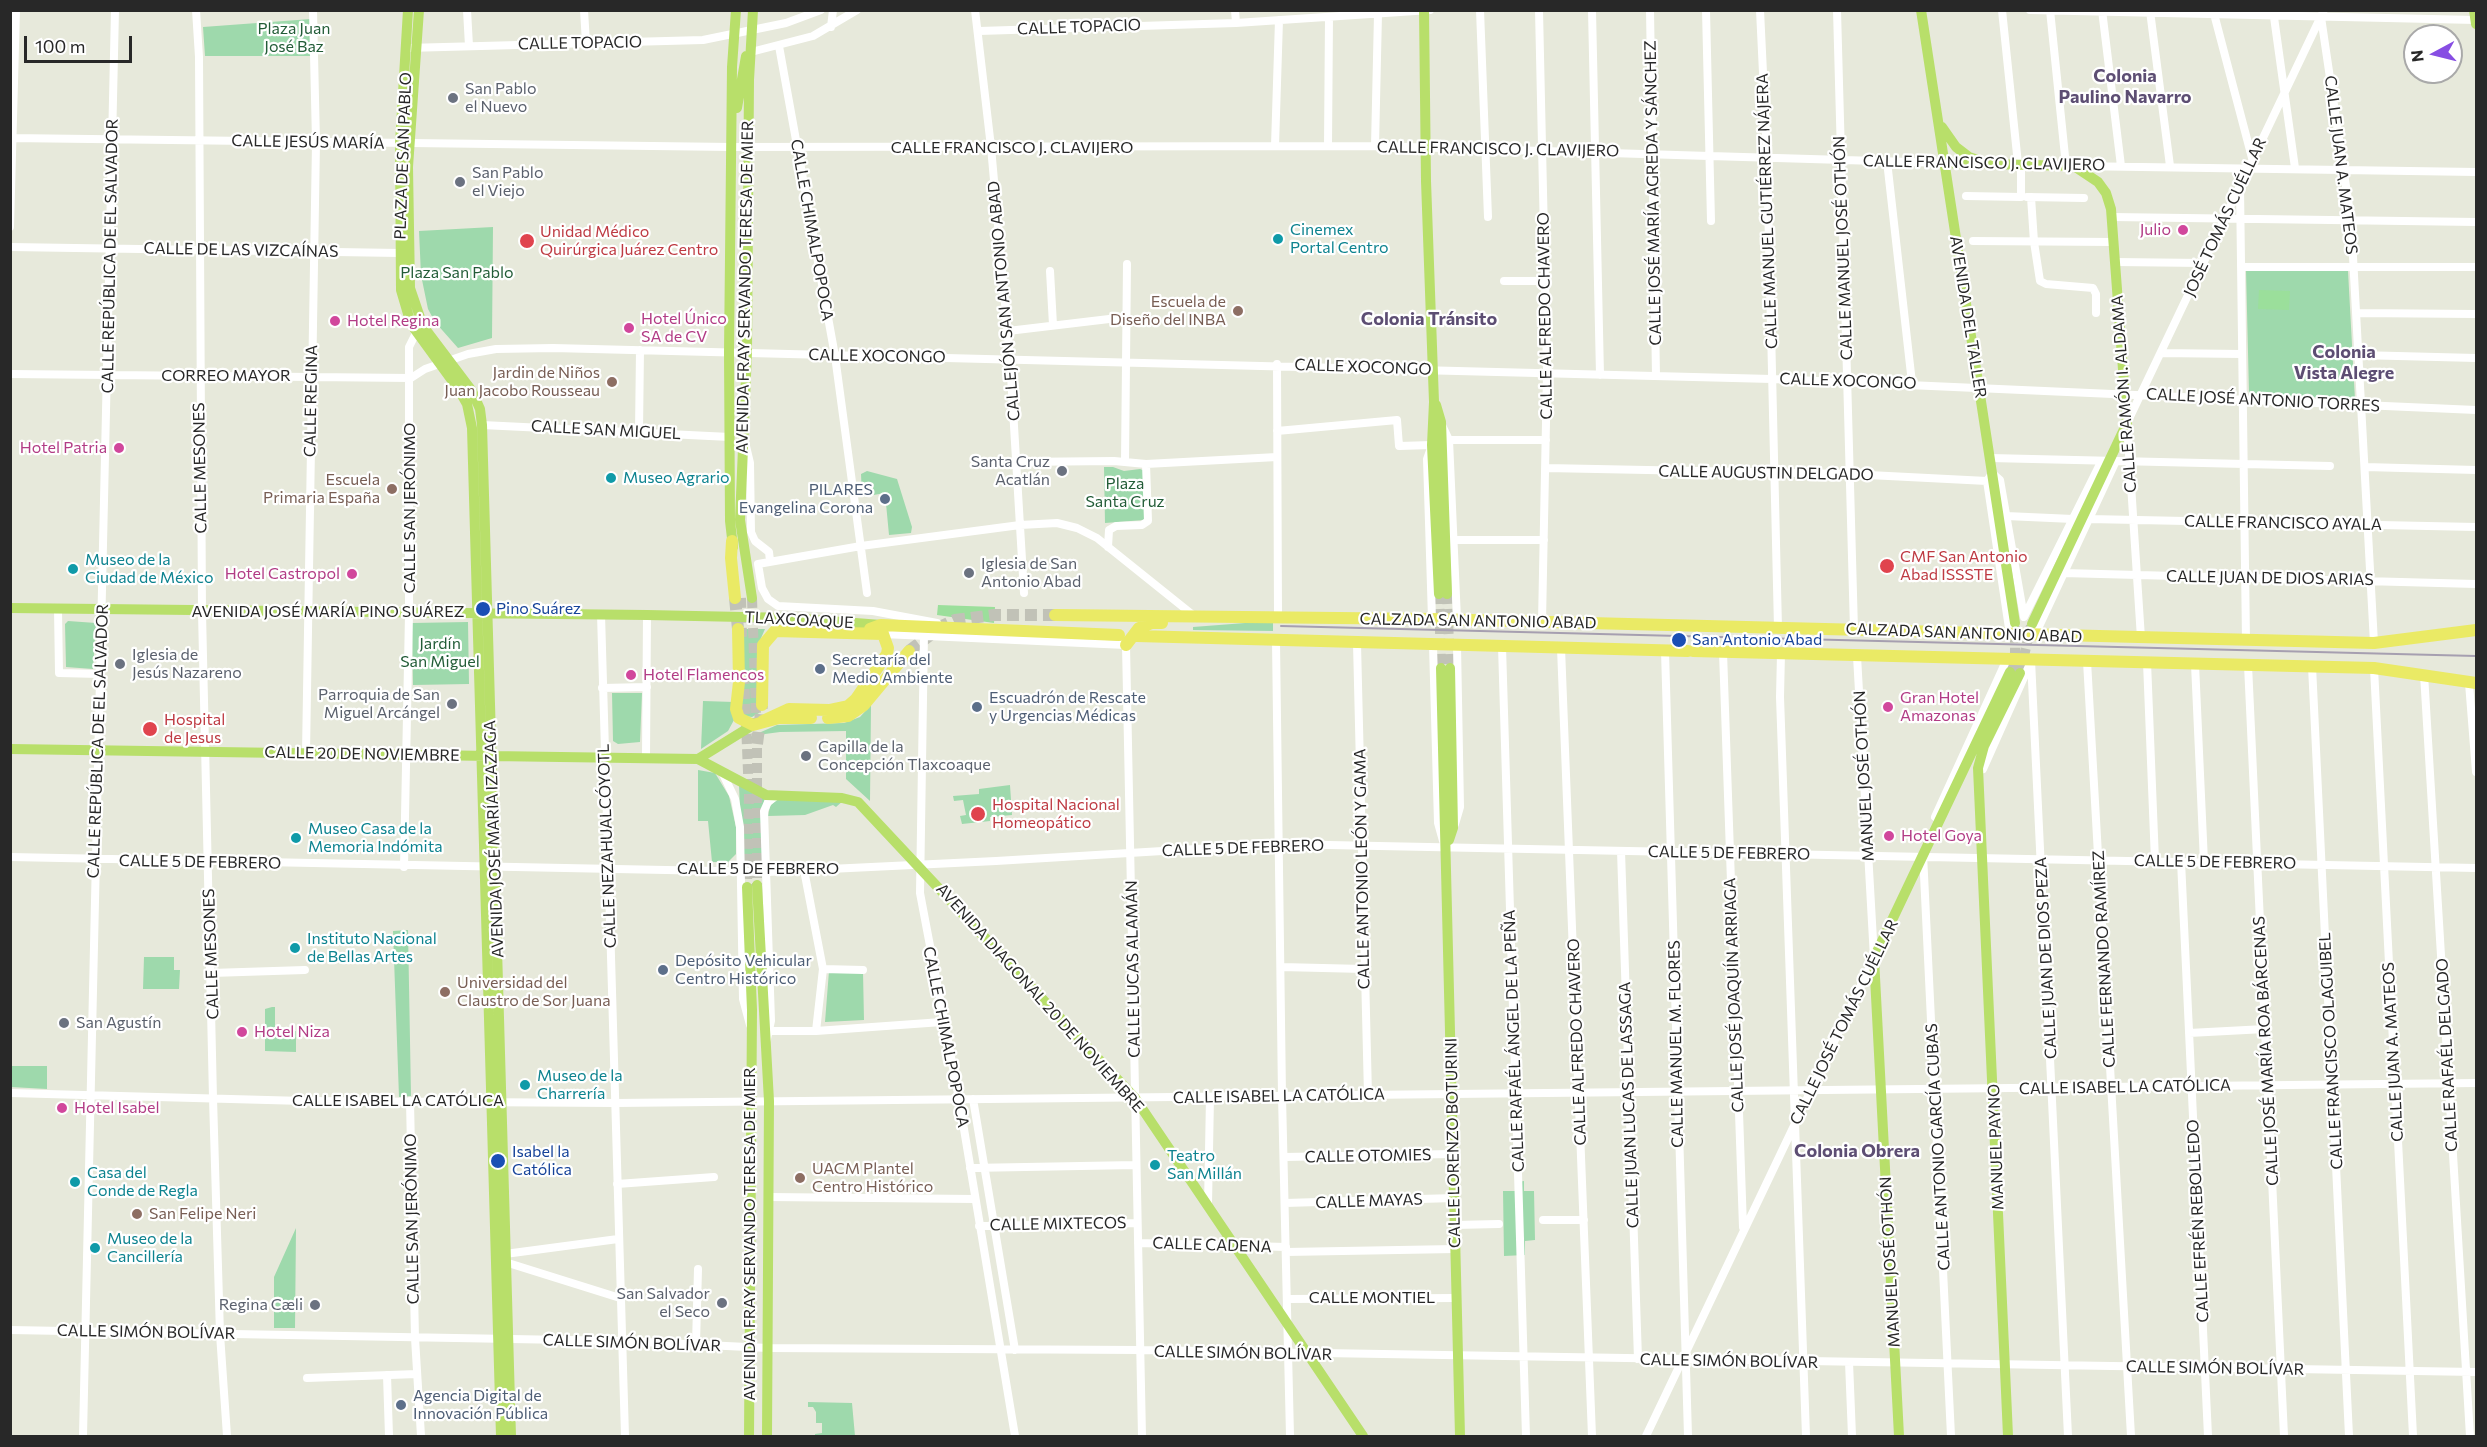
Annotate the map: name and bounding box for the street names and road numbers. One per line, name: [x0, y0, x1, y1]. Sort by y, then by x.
street label: CALLE TOPACIO: [1017, 15, 1141, 39]
street label: CALLE TOPACIO: [518, 32, 642, 54]
street label: CALLE JOSÉ MARÍA AGREDA Y SÁNCHEZ: [1641, 40, 1665, 346]
street label: PLAZA DE SAN PABLO: [390, 72, 416, 240]
street label: CALLE MANUEL GUTIÉRREZ NÁJERA: [1753, 73, 1781, 349]
street label: CALLE JUAN A. MATEOS: [2321, 75, 2361, 255]
street label: CALLE REPÚBLICA DE EL SALVADOR: [98, 119, 122, 393]
street label: AVENIDA FRAY SERVANDO TERESA DE MIER: [732, 120, 758, 454]
street label: CALLE JESÚS MARÍA: [231, 131, 385, 153]
street label: JOSÉ TOMÁS CUÉLLAR: [2180, 134, 2270, 300]
street label: CALLE MANUEL JOSÉ OTHÓN: [1829, 136, 1857, 360]
street label: CALLE FRANCISCO J. CLAVIJERO: [1377, 137, 1619, 161]
street label: CALLE CHIMALPOPOCA: [787, 138, 837, 322]
street label: CALLE FRANCISCO J. CLAVIJERO: [891, 138, 1133, 158]
street label: CALLE FRANCISCO J. CLAVIJERO: [1863, 151, 2105, 175]
street label: CALLEJÓN SAN ANTONIO ABAD: [984, 180, 1024, 422]
street label: CALLE ALFREDO CHAVERO: [1534, 212, 1556, 420]
street label: AVENIDA DEL TALLER: [1946, 234, 1990, 400]
street label: CALLE DE LAS VIZCAÍNAS: [143, 239, 339, 261]
street label: CALLE RAMÓN I. ALDAMA: [2108, 295, 2140, 493]
street label: CALLE REGINA: [300, 345, 322, 457]
street label: CALLE XOCONGO: [808, 345, 946, 367]
street label: CALLE XOCONGO: [1294, 355, 1432, 379]
street label: CORREO MAYOR: [161, 366, 291, 386]
street label: CALLE XOCONGO: [1779, 369, 1917, 393]
street label: CALLE JOSÉ ANTONIO TORRES: [2146, 384, 2380, 416]
street label: CALLE MESONES: [189, 402, 211, 534]
street label: CALLE SAN MIGUEL: [530, 416, 682, 444]
street label: CALLE SAN JERÓNIMO: [400, 423, 420, 593]
street label: CALLE AUGUSTIN DELGADO: [1658, 462, 1874, 484]
street label: CALLE FRANCISCO AYALA: [2184, 512, 2382, 534]
street label: CALLE JUAN DE DIOS ARIAS: [2166, 567, 2374, 589]
street label: AVENIDA JOSÉ MARÍA PINO SUÁREZ: [192, 602, 464, 622]
street label: CALLE REPÚBLICA DE EL SALVADOR: [84, 603, 112, 879]
street label: TLAXCOAQUE: [744, 608, 854, 632]
street label: CALZADA SAN ANTONIO ABAD: [1360, 609, 1596, 633]
street label: CALZADA SAN ANTONIO ABAD: [1845, 619, 2083, 647]
street label: MANUEL JOSÉ OTHÓN: [1850, 690, 1878, 862]
street label: AVENIDA JOSÉ MARÍA IZAZAGA: [480, 720, 508, 958]
street label: CALLE 20 DE NOVIEMBRE: [264, 743, 460, 765]
street label: CALLE NEZAHUALCÓYOTL: [594, 743, 620, 949]
street label: CALLE ANTONIO LEÓN Y GAMA: [1350, 748, 1374, 990]
street label: CALLE 5 DE FEBRERO: [1162, 836, 1324, 860]
street label: CALLE 5 DE FEBRERO: [1648, 842, 1810, 864]
street label: CALLE FERNANDO RAMÍREZ: [2089, 850, 2119, 1068]
street label: CALLE 5 DE FEBRERO: [119, 851, 281, 873]
street label: CALLE 5 DE FEBRERO: [2134, 851, 2296, 873]
street label: CALLE JUAN DE DIOS PEZA: [2031, 856, 2061, 1060]
street label: CALLE 5 DE FEBRERO: [677, 859, 839, 879]
street label: CALLE JOSÉ JOAQUÍN ARRIAGA: [1720, 877, 1748, 1113]
street label: AVENIDA DIAGONAL 20 DE NOVIEMBRE: [932, 880, 1148, 1116]
street label: CALLE LUCAS ALAMÁN: [1122, 880, 1144, 1058]
street label: CALLE MESONES: [199, 888, 223, 1020]
street label: CALLE RAFAÉL ÁNGEL DE LA PEÑA: [1500, 909, 1528, 1173]
street label: CALLE JOSÉ TOMÁS CUÉLLAR: [1786, 916, 1902, 1128]
street label: CALLE JOSÉ MARÍA ROA BÁRCENAS: [2249, 916, 2283, 1186]
street label: CALLE FRANCISCO OLAGUIBEL: [2315, 932, 2347, 1170]
street label: CALLE ALFREDO CHAVERO: [1564, 938, 1590, 1146]
street label: CALLE MANUEL M. FLORES: [1665, 940, 1687, 1148]
street label: CALLE CHIMALPOPOCA: [919, 945, 973, 1129]
street label: CALLE RAFAÉL DELGADO: [2432, 958, 2462, 1152]
street label: CALLE JUAN A. MATEOS: [2379, 962, 2407, 1142]
street label: CALLE JUAN LUCAS DE LASSAGA: [1615, 981, 1643, 1229]
street label: CALLE ANTONIO GARCÍA CUBAS: [1922, 1023, 1954, 1271]
street label: CALLE LORENZO BOTURINI: [1442, 1038, 1464, 1248]
street label: AVENIDA FRAY SERVANDO TERESA DE MIER: [740, 1067, 760, 1401]
street label: CALLE ISABEL LA CATÓLICA: [2019, 1076, 2231, 1098]
street label: MANUEL PAYNO: [1984, 1084, 2008, 1210]
street label: CALLE ISABEL LA CATÓLICA: [1173, 1085, 1385, 1107]
street label: CALLE ISABEL LA CATÓLICA: [292, 1091, 504, 1111]
street label: CALLE EFRÉN REBOLLEDO: [2183, 1119, 2213, 1323]
street label: CALLE SAN JERÓNIMO: [401, 1133, 423, 1305]
street label: CALLE OTOMIES: [1305, 1145, 1431, 1167]
street label: MANUEL JOSÉ OTHÓN: [1876, 1176, 1904, 1348]
street label: CALLE MAYAS: [1315, 1190, 1423, 1212]
street label: CALLE MIXTECOS: [989, 1213, 1127, 1235]
street label: CALLE CADENA: [1152, 1233, 1272, 1257]
street label: CALLE MONTIEL: [1309, 1288, 1435, 1308]
street label: CALLE SIMÓN BOLÍVAR: [57, 1321, 235, 1343]
street label: CALLE SIMÓN BOLÍVAR: [542, 1330, 722, 1356]
street label: CALLE SIMÓN BOLÍVAR: [1154, 1342, 1332, 1364]
street label: CALLE SIMÓN BOLÍVAR: [1640, 1350, 1818, 1372]
street label: CALLE SIMÓN BOLÍVAR: [2126, 1357, 2304, 1379]

